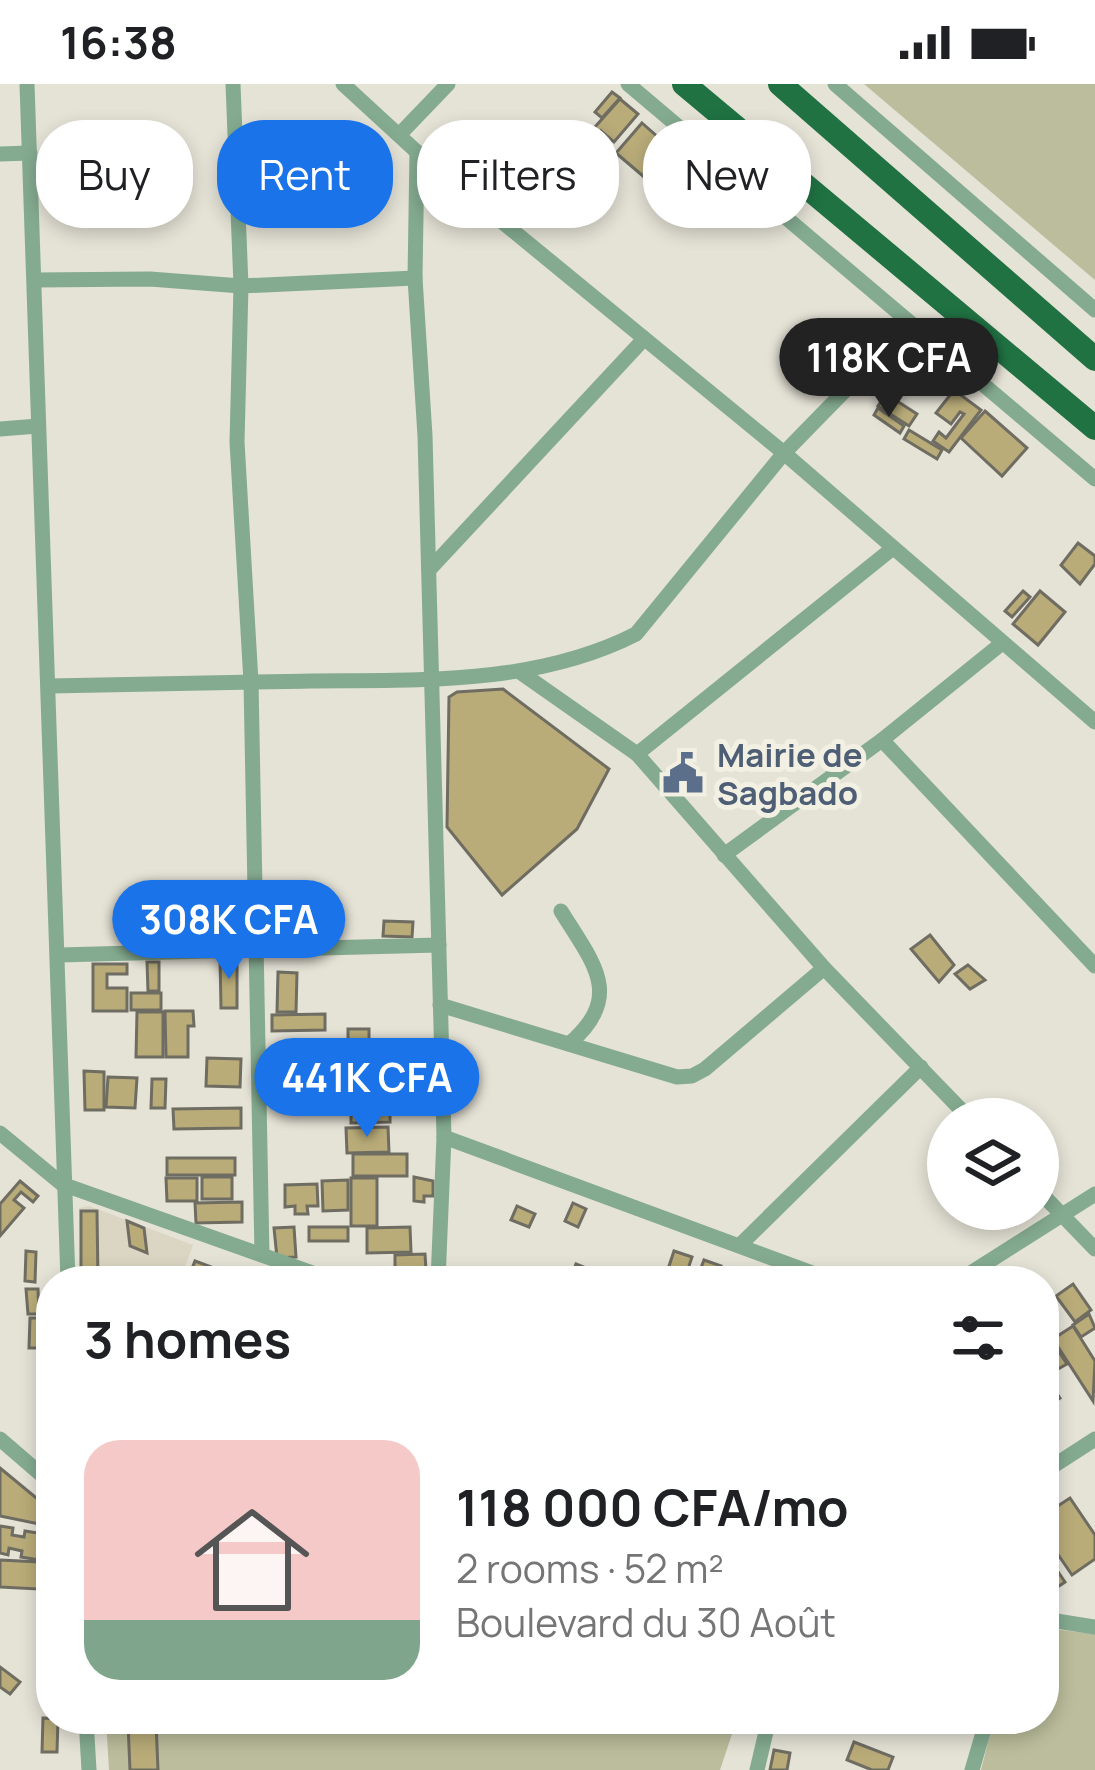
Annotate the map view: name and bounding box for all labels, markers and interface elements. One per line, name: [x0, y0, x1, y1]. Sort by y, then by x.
text: 16:38: [60, 11, 177, 73]
chip: Buy: [36, 120, 193, 228]
chip: Rent: [217, 120, 393, 228]
chip: Filters: [417, 120, 619, 228]
chip: New: [643, 120, 811, 228]
pin: 118K CFA: [765, 318, 1013, 420]
text: 118K CFA: [806, 330, 972, 384]
place label: Mairie de Sagbado: [717, 732, 863, 815]
public building icon: Mairie de Sagbado: [660, 750, 706, 796]
pin: 308K CFA: [105, 880, 353, 982]
text: 308K CFA: [139, 892, 319, 946]
pin: 441K CFA: [243, 1038, 491, 1140]
text: 441K CFA: [281, 1050, 453, 1104]
map controls: [927, 1098, 1059, 1230]
button: layers: [927, 1098, 1059, 1230]
text: 3 homes: [84, 1304, 291, 1373]
icon: filters: [945, 1305, 1011, 1371]
text: 118 000 CFA/mo: [456, 1472, 849, 1541]
icon: home: [180, 1488, 324, 1632]
text: 2 rooms · 52 m²: [456, 1541, 724, 1595]
text: Boulevard du 30 Août: [456, 1595, 836, 1649]

